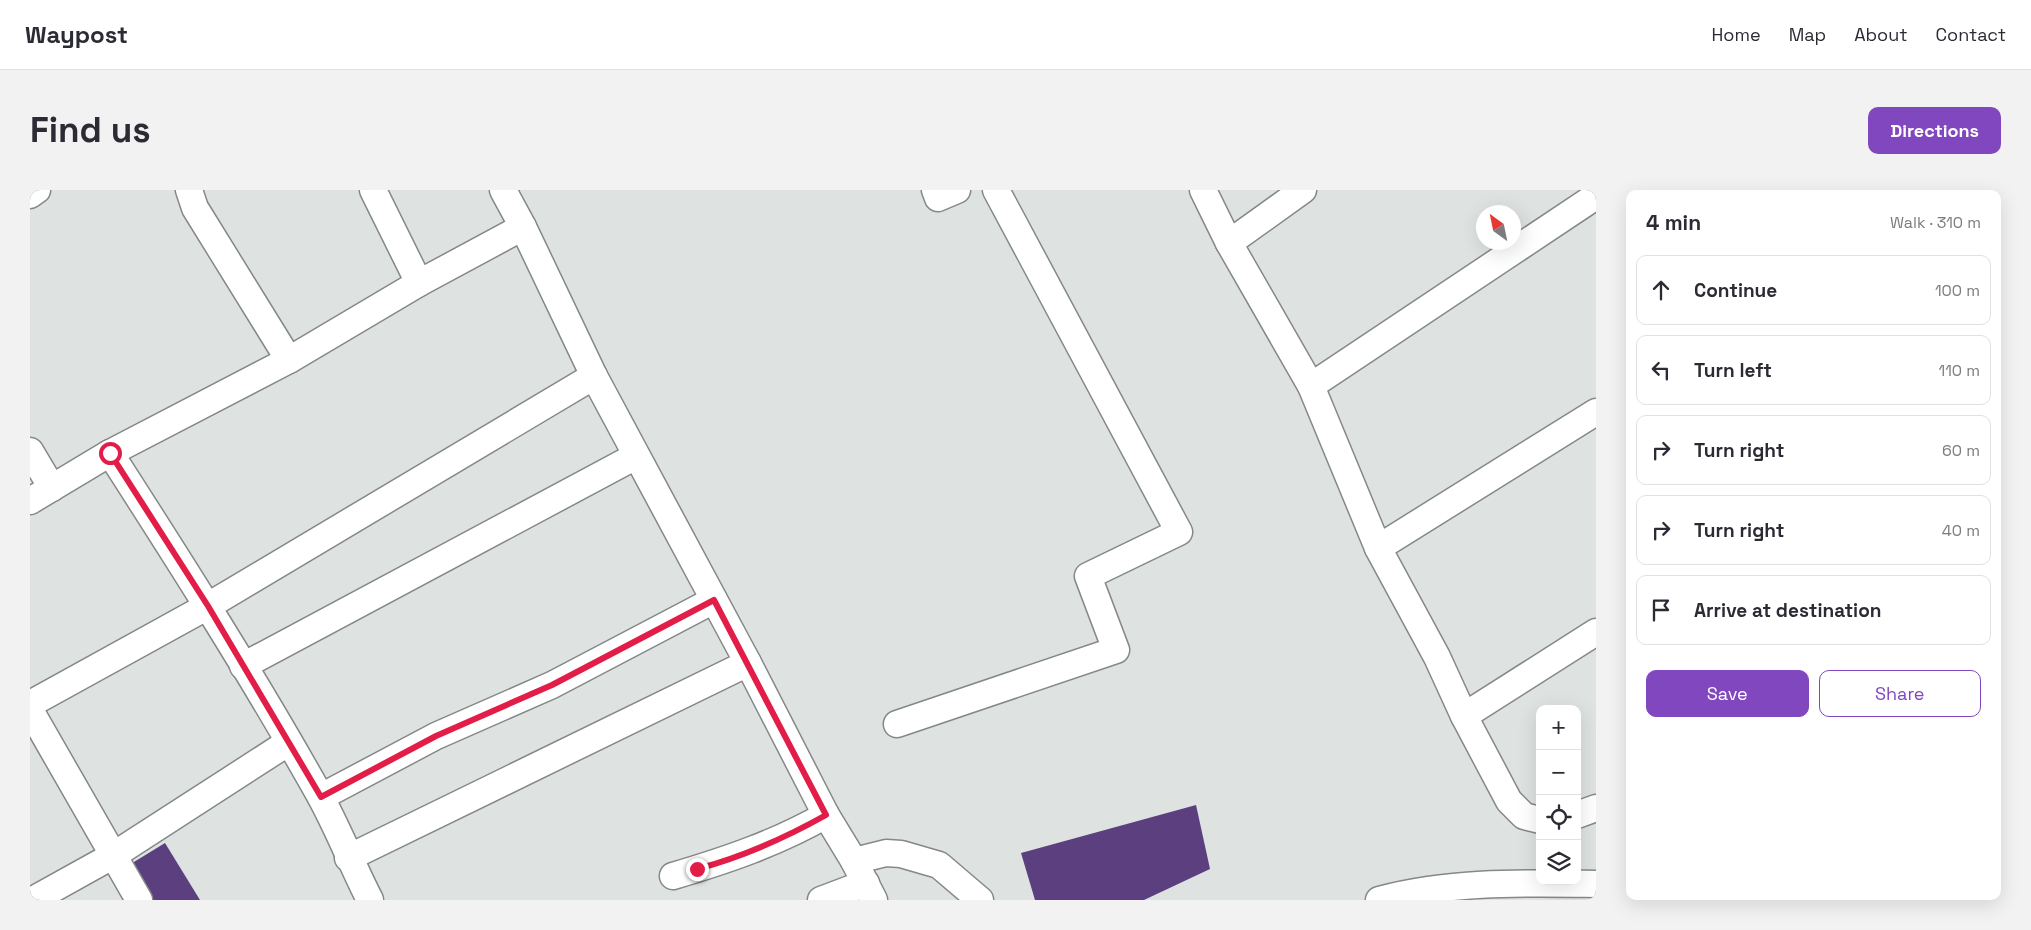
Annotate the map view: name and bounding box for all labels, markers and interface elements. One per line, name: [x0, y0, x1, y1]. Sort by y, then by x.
text: Waypost: [25, 19, 128, 50]
text: Home: [1712, 23, 1761, 46]
text: Map: [1789, 23, 1826, 46]
text: About: [1854, 23, 1908, 46]
text: Contact: [1936, 23, 2006, 46]
button: Directions: [1868, 107, 2001, 154]
text: Find us: [30, 108, 151, 152]
north arrow: [1476, 205, 1521, 250]
text: 4 min: [1646, 209, 1701, 236]
text: Walk · 310 m: [1890, 212, 1981, 233]
icon: ahead: [1647, 276, 1675, 304]
text: Continue: [1694, 278, 1777, 303]
text: 100 m: [1935, 280, 1980, 301]
icon: left: [1647, 356, 1675, 384]
text: Turn left: [1694, 358, 1772, 383]
text: 110 m: [1938, 360, 1980, 381]
icon: right: [1647, 436, 1675, 464]
text: Turn right: [1694, 438, 1784, 463]
text: 60 m: [1942, 440, 1980, 461]
route start: [99, 442, 122, 465]
icon: right: [1647, 516, 1675, 544]
text: Turn right: [1694, 518, 1784, 543]
text: 40 m: [1942, 520, 1980, 541]
icon: arrive: [1647, 596, 1675, 624]
text: Arrive at destination: [1694, 598, 1882, 623]
button: Save: [1646, 670, 1809, 717]
button: Share: [1819, 670, 1981, 717]
map controls: [1536, 705, 1581, 885]
button: +: [1536, 705, 1581, 750]
button: −: [1536, 750, 1581, 795]
button: locate: [1536, 795, 1581, 840]
button: layers: [1536, 840, 1581, 885]
route end: [686, 858, 709, 881]

